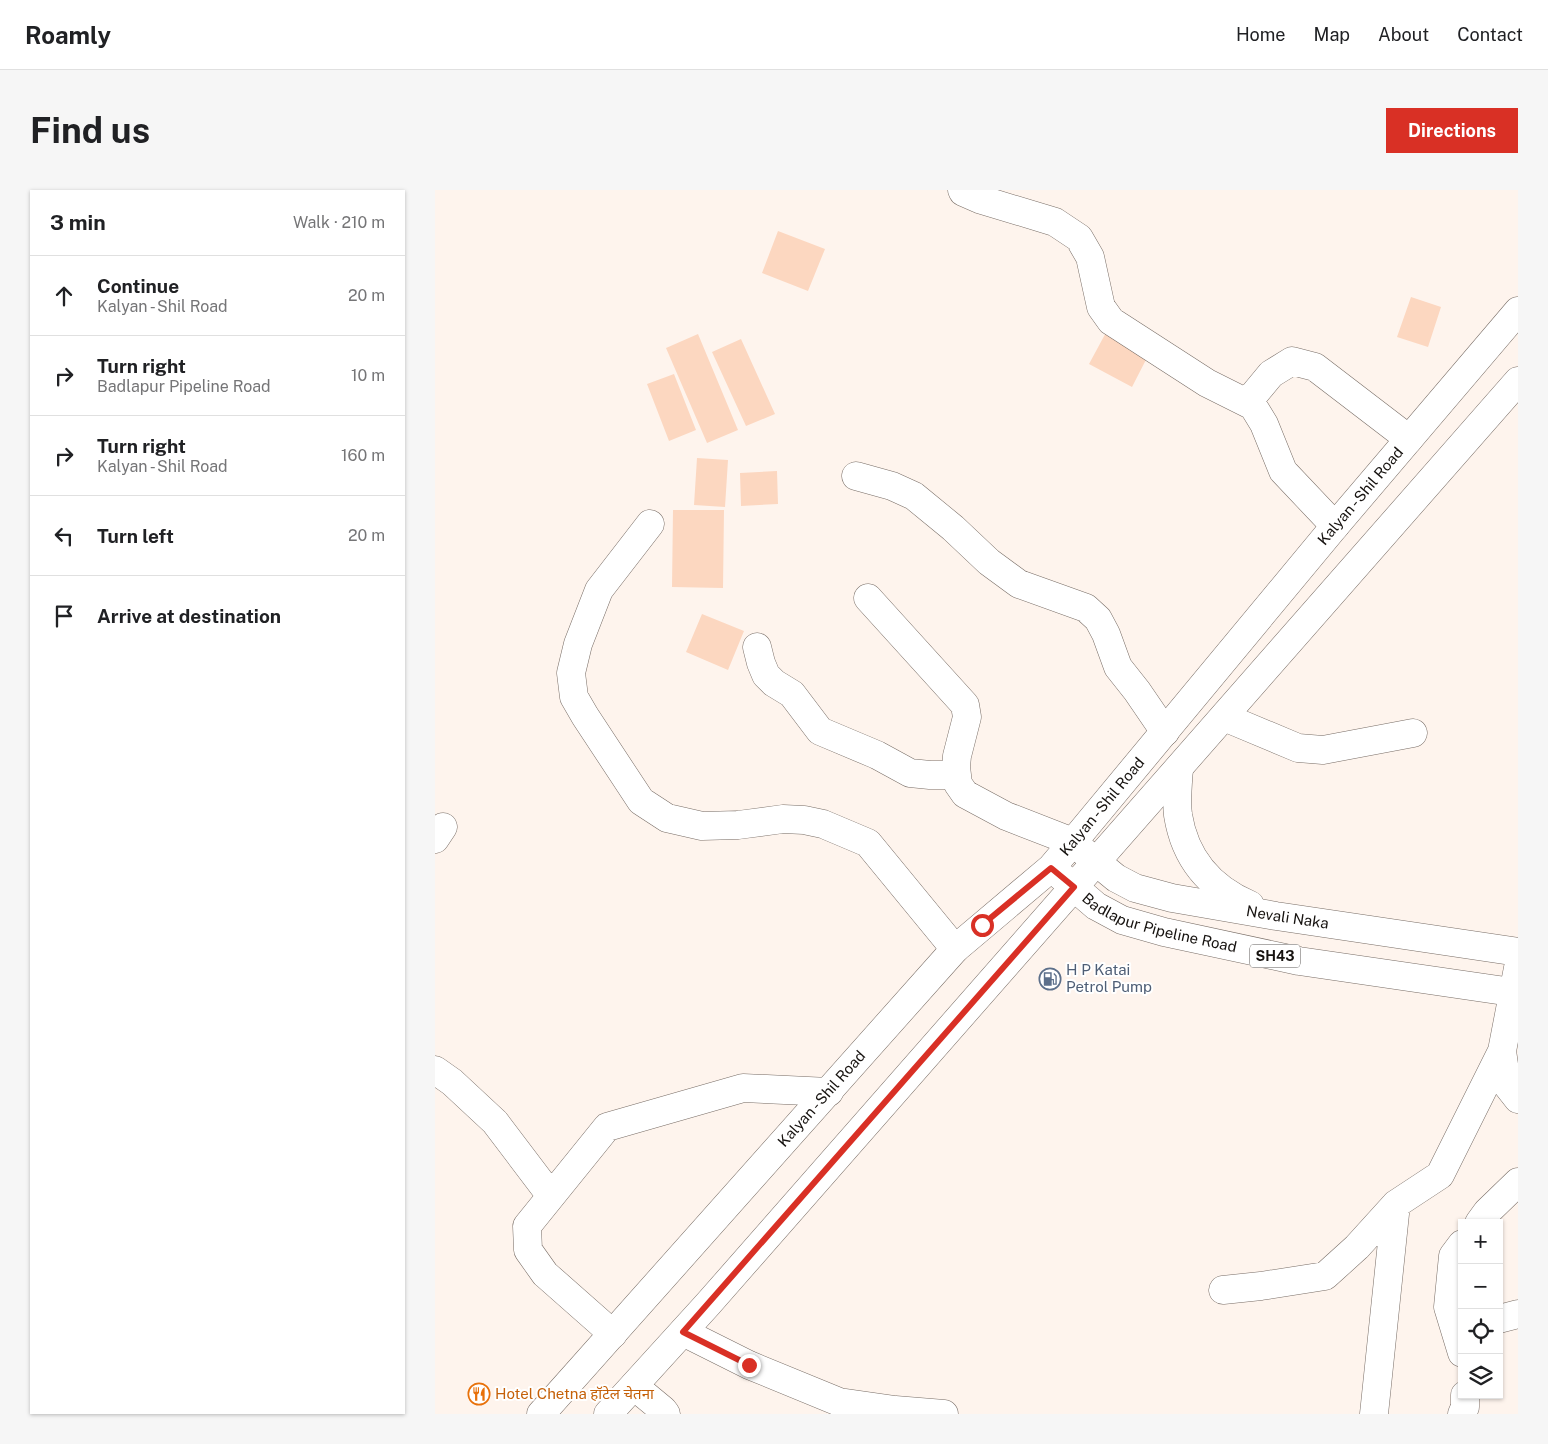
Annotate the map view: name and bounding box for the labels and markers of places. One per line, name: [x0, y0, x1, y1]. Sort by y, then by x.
place label: H P Katai Petrol Pump: [1066, 961, 1152, 995]
fuel station icon: H P Katai Petrol Pump: [1038, 967, 1062, 991]
restaurant icon: Hotel Chetna हॉटेल चेतना: [467, 1382, 491, 1406]
place label: Hotel Chetna हॉटेल चेतना: [495, 1385, 655, 1402]

